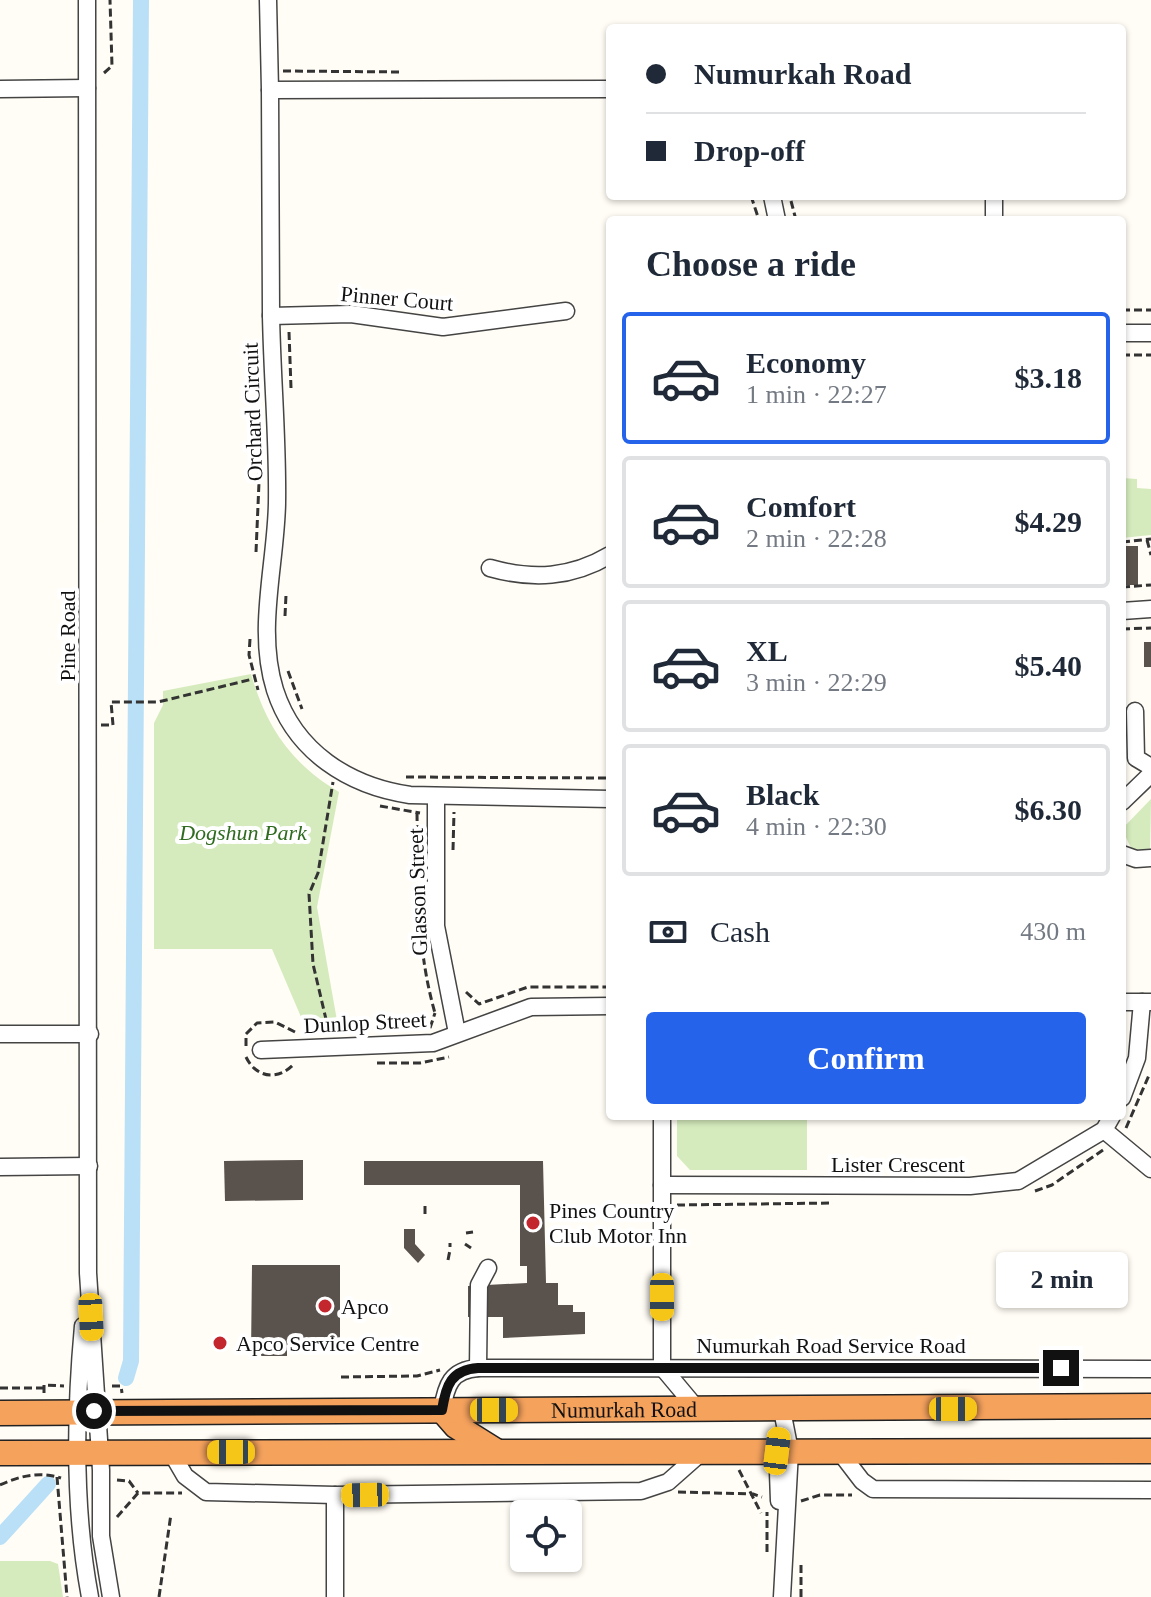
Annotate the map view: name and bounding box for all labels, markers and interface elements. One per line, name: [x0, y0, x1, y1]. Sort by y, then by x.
text: Numurkah Road: [694, 57, 912, 90]
text: Drop-off: [694, 134, 805, 167]
text: Choose a ride: [646, 244, 856, 284]
street label: Pinner Court: [340, 281, 454, 316]
street label: Orchard Circuit: [238, 342, 267, 482]
icon: car: [650, 342, 722, 414]
text: Economy: [746, 346, 866, 379]
text: $3.18: [1015, 361, 1082, 394]
text: 1 min · 22:27: [746, 380, 887, 409]
icon: car: [650, 486, 722, 558]
text: Comfort: [746, 490, 856, 523]
text: $4.29: [1015, 505, 1082, 538]
text: 2 min · 22:28: [746, 524, 887, 553]
street label: Pine Road: [55, 590, 80, 682]
icon: car: [650, 630, 722, 702]
text: XL: [746, 634, 788, 667]
text: $5.40: [1015, 649, 1082, 682]
text: 3 min · 22:29: [746, 668, 887, 697]
icon: car: [650, 774, 722, 846]
text: Black: [746, 778, 819, 811]
text: $6.30: [1015, 793, 1082, 826]
text: 4 min · 22:30: [746, 812, 887, 841]
park label: Dogshun Park: [178, 820, 308, 845]
street label: Glasson Street: [403, 828, 432, 956]
icon: cash: [646, 910, 690, 954]
text: Cash: [710, 915, 770, 948]
text: 430 m: [1020, 917, 1086, 946]
street label: Dunlop Street: [303, 1007, 427, 1038]
button: Confirm: [646, 1012, 1086, 1104]
street label: Lister Crescent: [831, 1152, 965, 1177]
place label: Pines Country Club Motor Inn: [549, 1198, 687, 1248]
marker: Pines Country Club Motor Inn: [524, 1214, 542, 1232]
callout: 2 min: [995, 1252, 1127, 1308]
text: 2 min: [1031, 1265, 1093, 1294]
car: [650, 1273, 674, 1321]
car: [78, 1292, 104, 1342]
place label: Apco: [341, 1294, 389, 1319]
marker: Apco: [316, 1297, 334, 1315]
place label: Apco Service Centre: [236, 1331, 419, 1356]
street label: Numurkah Road Service Road: [696, 1333, 966, 1358]
marker: Apco Service Centre: [211, 1334, 229, 1352]
route end: [1043, 1350, 1079, 1386]
route start: [76, 1393, 112, 1429]
street label: Numurkah Road: [551, 1397, 697, 1423]
car: [929, 1397, 977, 1421]
car: [470, 1398, 518, 1422]
car: [762, 1426, 792, 1476]
car: [207, 1440, 255, 1464]
car: [341, 1483, 389, 1507]
map controls: [510, 1500, 582, 1572]
button: locate: [510, 1500, 582, 1572]

